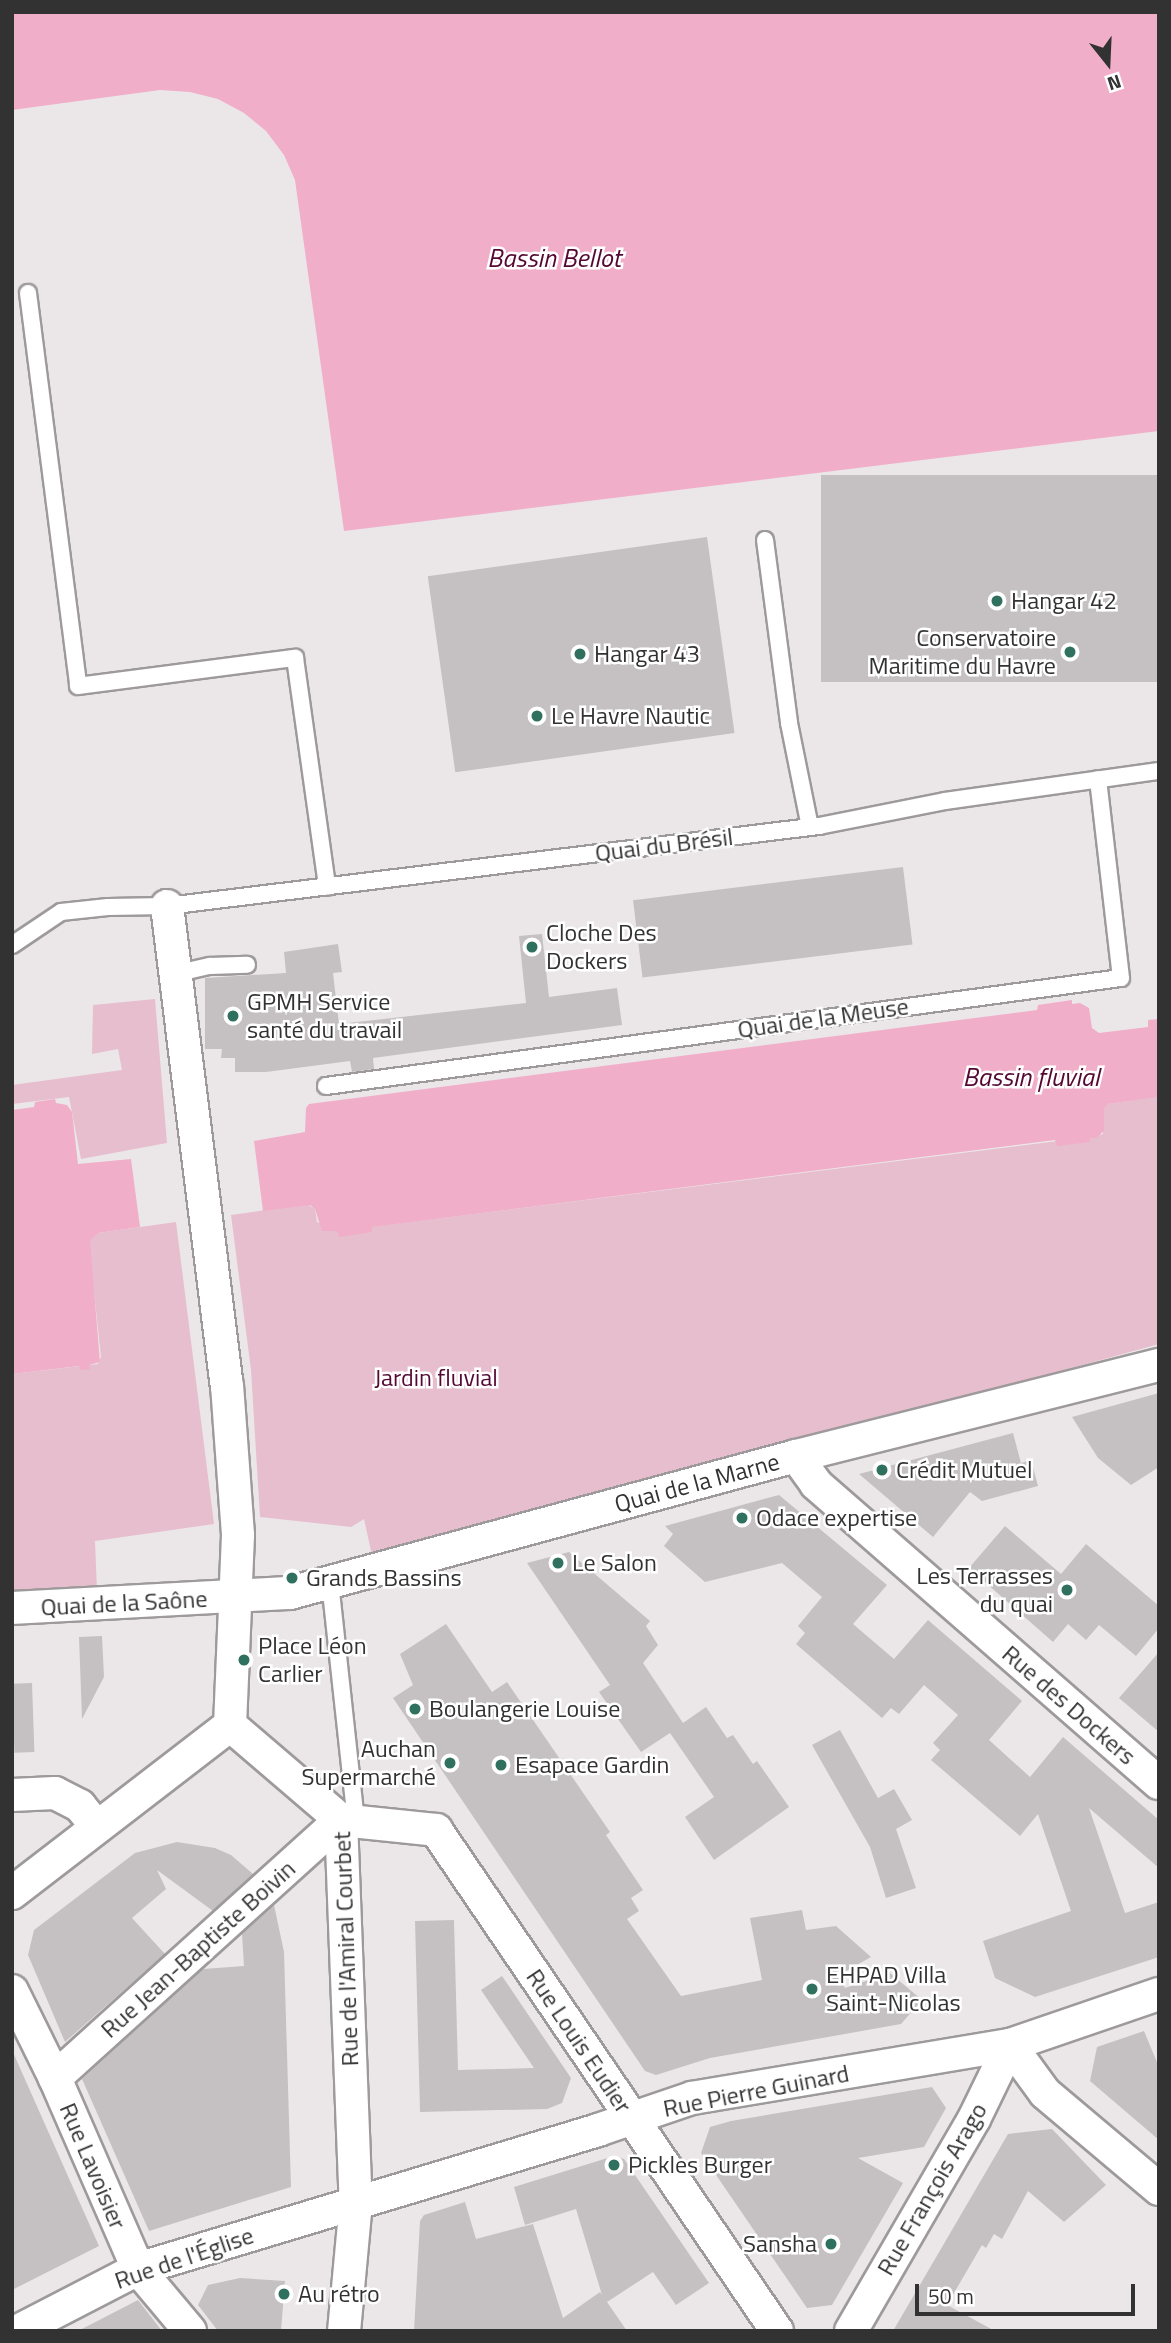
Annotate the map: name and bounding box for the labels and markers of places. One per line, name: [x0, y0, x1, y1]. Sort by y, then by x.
place label: Hangar 42: [1011, 587, 1117, 615]
marker: Hangar 42: [989, 593, 1005, 609]
place label: Conservatoire Maritime du Havre: [869, 624, 1056, 680]
place label: Hangar 43: [594, 640, 700, 668]
marker: Conservatoire Maritime du Havre: [1062, 644, 1078, 660]
marker: Hangar 43: [572, 646, 588, 662]
place label: Le Havre Nautic: [551, 702, 710, 730]
marker: Le Havre Nautic: [529, 708, 545, 724]
place label: Cloche Des Dockers: [546, 919, 657, 975]
marker: Cloche Des Dockers: [524, 939, 540, 955]
place label: GPMH Service santé du travail: [247, 988, 402, 1044]
marker: GPMH Service santé du travail: [225, 1008, 241, 1024]
place label: Crédit Mutuel: [896, 1456, 1033, 1484]
marker: Crédit Mutuel: [874, 1462, 890, 1478]
place label: Odace expertise: [756, 1504, 917, 1532]
marker: Odace expertise: [734, 1510, 750, 1526]
place label: Le Salon: [572, 1549, 657, 1577]
marker: Le Salon: [550, 1555, 566, 1571]
place label: Les Terrasses du quai: [916, 1562, 1053, 1618]
place label: Grands Bassins: [306, 1564, 462, 1592]
marker: Grands Bassins: [284, 1570, 300, 1586]
marker: Les Terrasses du quai: [1059, 1582, 1075, 1598]
place label: Place Léon Carlier: [258, 1632, 367, 1688]
marker: Place Léon Carlier: [236, 1652, 252, 1668]
place label: Boulangerie Louise: [429, 1695, 620, 1723]
marker: Boulangerie Louise: [407, 1701, 423, 1717]
place label: Auchan Supermarché: [302, 1735, 436, 1791]
place label: Esapace Gardin: [515, 1751, 669, 1779]
marker: Auchan Supermarché: [442, 1755, 458, 1771]
marker: Esapace Gardin: [493, 1757, 509, 1773]
place label: EHPAD Villa Saint-Nicolas: [826, 1961, 961, 2017]
marker: EHPAD Villa Saint-Nicolas: [804, 1981, 820, 1997]
place label: Pickles Burger: [628, 2151, 772, 2179]
marker: Pickles Burger: [606, 2157, 622, 2173]
place label: Sansha: [743, 2230, 817, 2258]
marker: Sansha: [823, 2236, 839, 2252]
place label: Au rétro: [298, 2280, 380, 2308]
marker: Au rétro: [276, 2286, 292, 2302]

